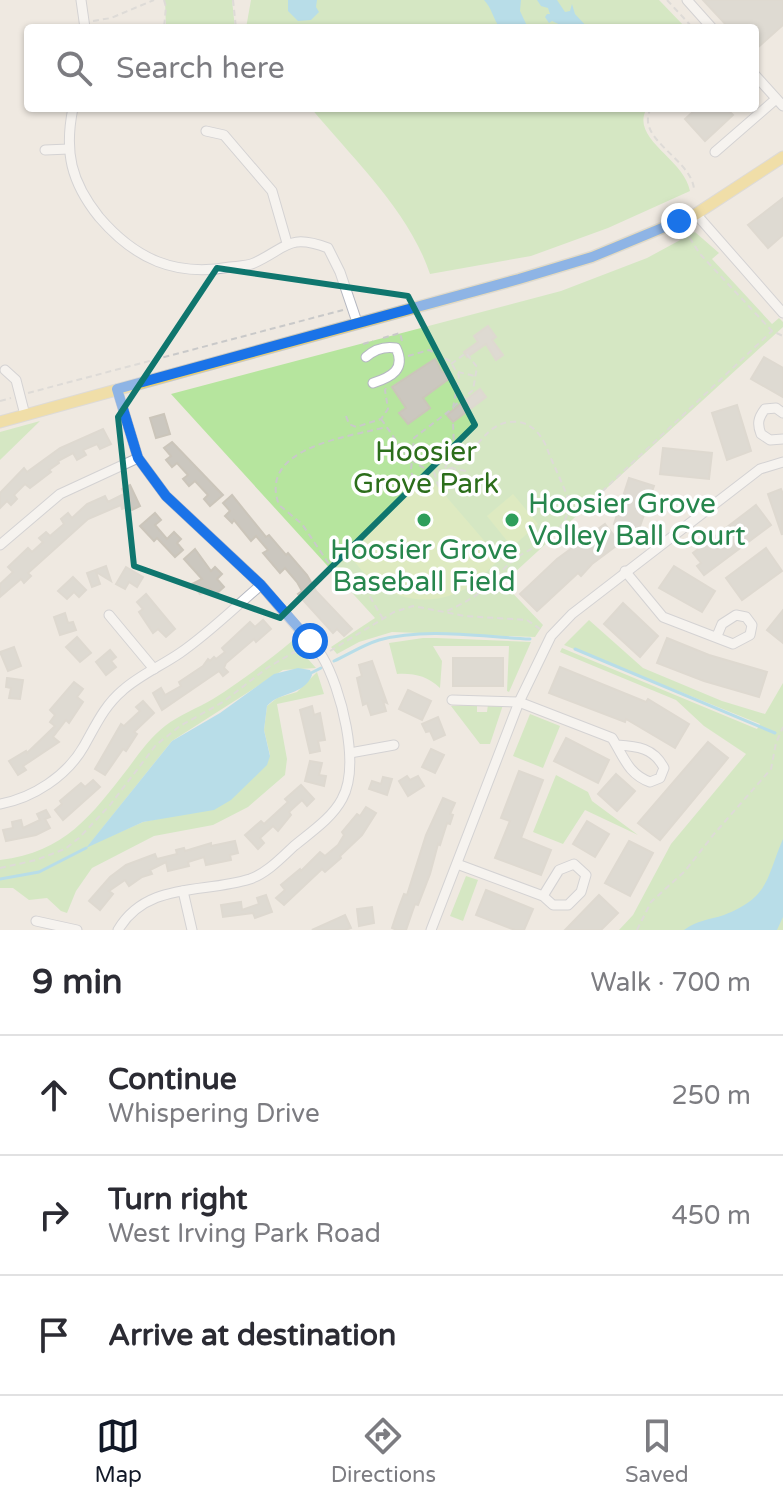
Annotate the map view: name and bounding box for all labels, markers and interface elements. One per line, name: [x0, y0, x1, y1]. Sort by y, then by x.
search box: [24, 24, 759, 112]
icon: search: [52, 46, 96, 90]
text: Search here: [116, 50, 285, 87]
route end: [661, 203, 697, 239]
park label: Hoosier Grove Park: [353, 435, 499, 501]
place label: Hoosier Grove Volley Ball Court: [528, 487, 746, 553]
marker: Hoosier Grove Baseball Field: [415, 511, 433, 529]
marker: Hoosier Grove Volley Ball Court: [503, 511, 521, 529]
place label: Hoosier Grove Baseball Field: [330, 533, 518, 599]
route start: [292, 623, 328, 659]
text: 9 min: [32, 962, 123, 1003]
text: Walk · 700 m: [591, 967, 751, 998]
text: Continue: [108, 1061, 237, 1098]
icon: ahead: [32, 1073, 76, 1117]
text: 250 m: [671, 1080, 751, 1111]
text: Whispering Drive: [108, 1098, 320, 1129]
text: Turn right: [108, 1181, 248, 1218]
icon: right: [32, 1193, 76, 1237]
text: 450 m: [671, 1200, 751, 1231]
text: West Irving Park Road: [108, 1218, 381, 1249]
icon: arrive: [32, 1313, 76, 1357]
text: Arrive at destination: [108, 1317, 396, 1354]
tab: Map: [94, 1414, 142, 1488]
tab: Directions: [331, 1414, 436, 1488]
tab: Saved: [625, 1414, 689, 1488]

